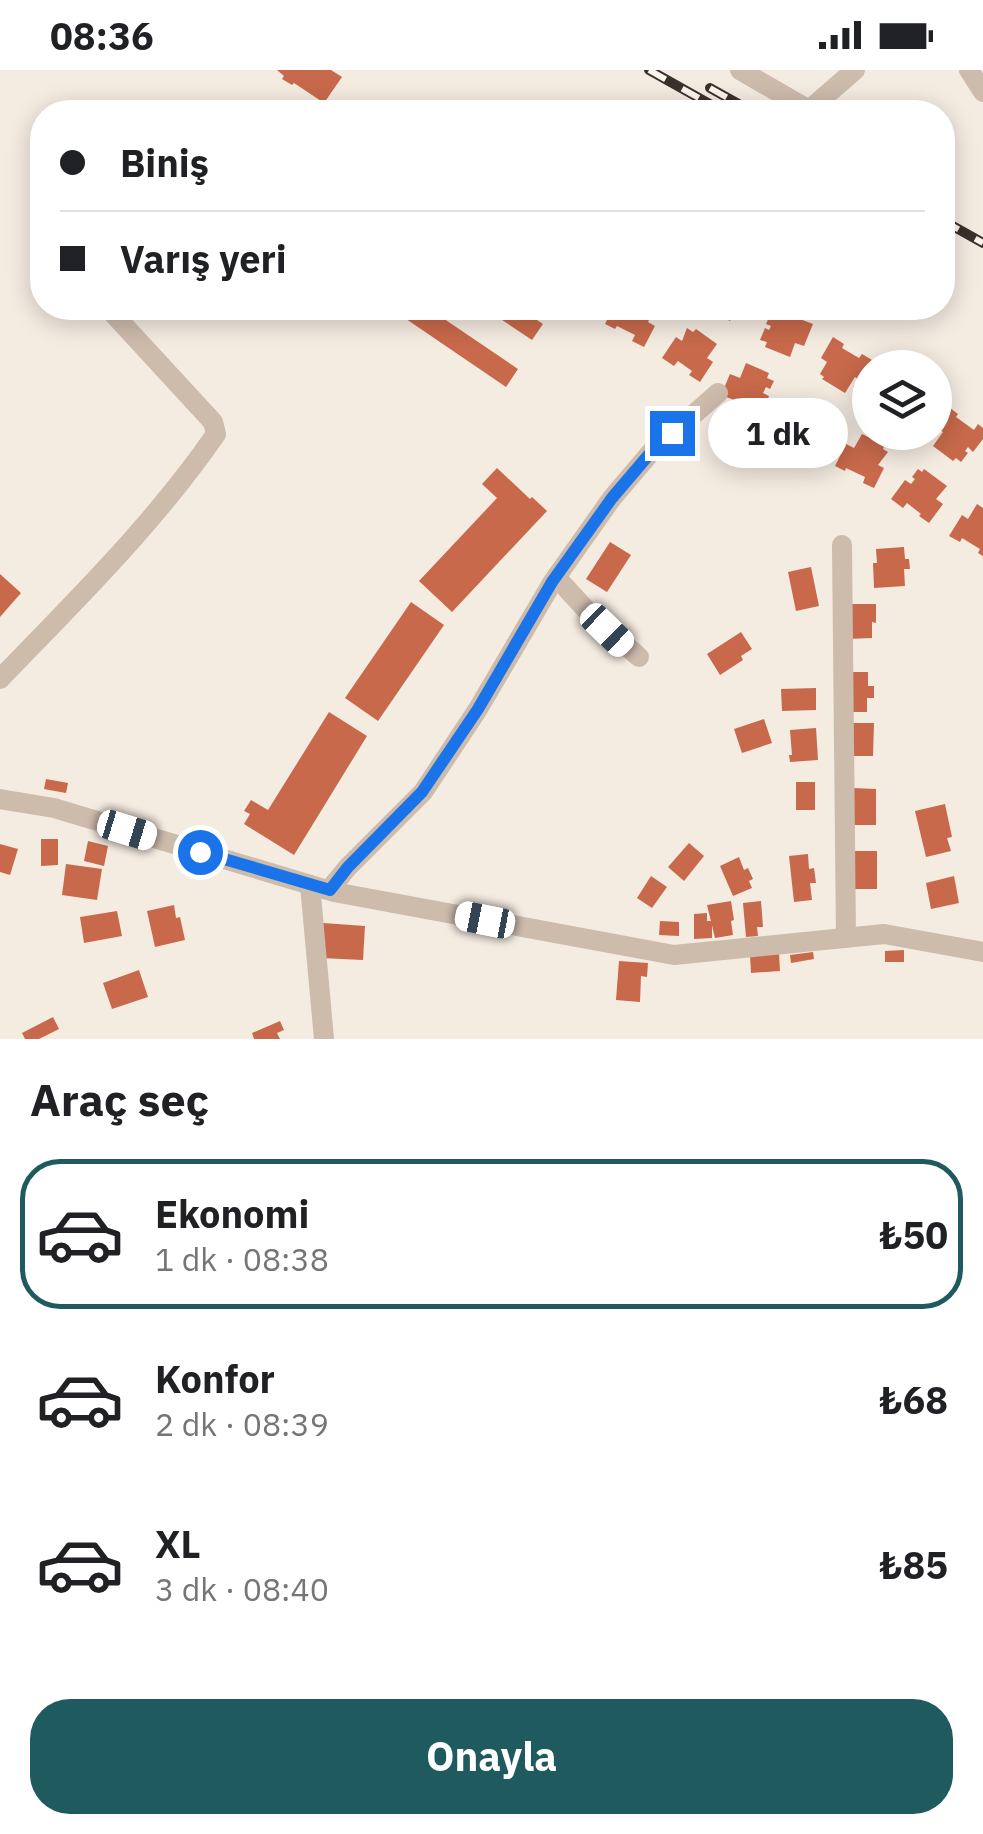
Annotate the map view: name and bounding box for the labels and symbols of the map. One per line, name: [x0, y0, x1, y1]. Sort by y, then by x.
callout: 1 dk: [707, 398, 847, 468]
route end: [650, 411, 695, 456]
car: [575, 598, 639, 662]
car: [94, 807, 160, 853]
route start: [178, 830, 223, 875]
car: [453, 900, 517, 940]

